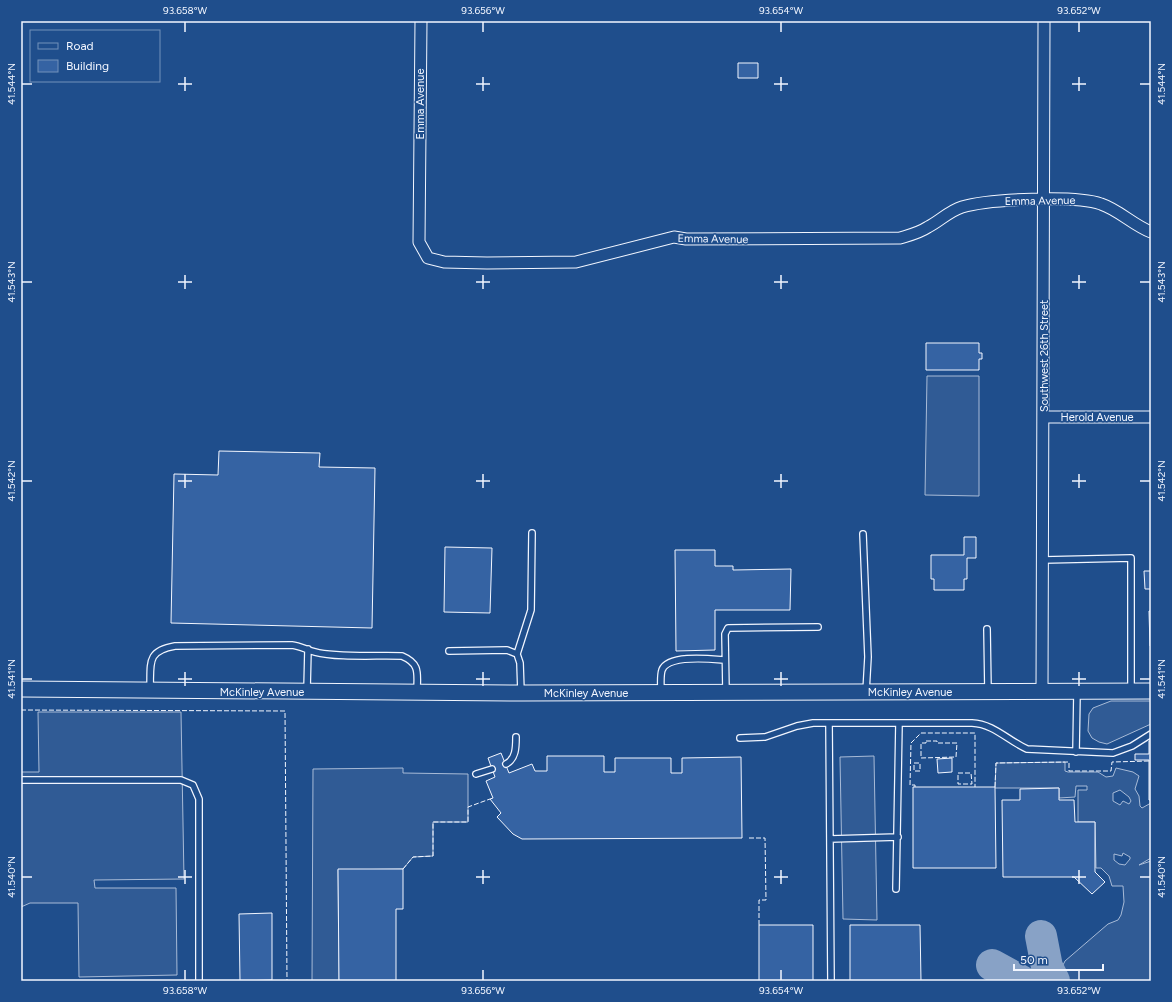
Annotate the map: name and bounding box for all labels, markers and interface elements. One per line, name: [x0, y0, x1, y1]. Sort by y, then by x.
text: 93.658°W: [163, 4, 207, 17]
text: 93.656°W: [461, 4, 505, 17]
text: 93.654°W: [759, 4, 803, 17]
text: 93.652°W: [1057, 4, 1101, 17]
legend: [30, 30, 160, 82]
text: Road: [66, 39, 94, 53]
text: Building: [66, 59, 109, 73]
text: 41.544°N: [5, 63, 18, 105]
text: 41.544°N: [1155, 63, 1168, 105]
street label: Emma Avenue: [414, 69, 427, 139]
street label: Emma Avenue: [1005, 194, 1075, 208]
street label: Emma Avenue: [678, 232, 748, 246]
text: 41.543°N: [5, 261, 18, 303]
text: 41.543°N: [1155, 261, 1168, 303]
street label: Southwest 26th Street: [1038, 300, 1051, 412]
street label: Herold Avenue: [1060, 411, 1134, 424]
text: 41.542°N: [5, 460, 18, 502]
text: 41.542°N: [1155, 460, 1168, 502]
text: 41.541°N: [5, 659, 18, 699]
text: 41.541°N: [1155, 659, 1168, 699]
street label: McKinley Avenue: [220, 686, 304, 699]
street label: McKinley Avenue: [868, 686, 952, 699]
street label: McKinley Avenue: [544, 687, 628, 700]
text: 41.540°N: [5, 856, 18, 898]
text: 41.540°N: [1155, 856, 1168, 898]
scale bar: [1014, 946, 1103, 972]
text: 50 m: [1020, 953, 1048, 967]
text: 93.658°W: [163, 984, 207, 997]
text: 93.656°W: [461, 984, 505, 997]
text: 93.654°W: [759, 984, 803, 997]
text: 93.652°W: [1057, 984, 1101, 997]

